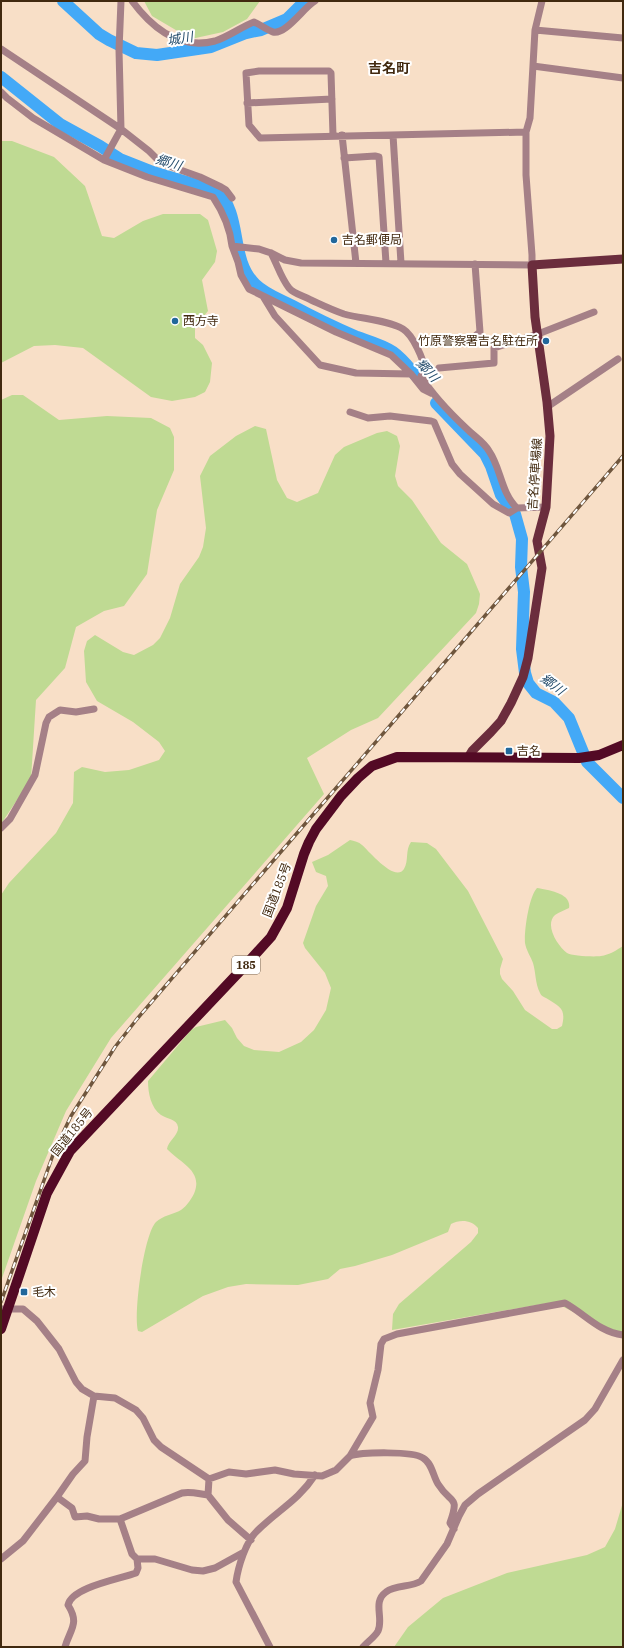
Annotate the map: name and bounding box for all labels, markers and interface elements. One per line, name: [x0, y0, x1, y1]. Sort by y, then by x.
water label: 城川: [166, 28, 196, 49]
district label: 吉名町: [368, 59, 410, 77]
water label: 郷川: [154, 151, 186, 175]
place label: 吉名郵便局: [342, 232, 402, 247]
marker: 吉名郵便局: [329, 235, 339, 245]
place label: 西方寺: [183, 313, 219, 328]
marker: 西方寺: [170, 316, 180, 326]
place label: 竹原警察署吉名駐在所: [418, 333, 538, 348]
marker: 竹原警察署吉名駐在所: [541, 336, 551, 346]
water label: 郷川: [413, 355, 444, 387]
street label: 吉名停車場線: [525, 438, 544, 510]
water label: 郷川: [537, 670, 570, 700]
place label: 吉名: [517, 743, 541, 758]
marker: 吉名: [504, 746, 514, 756]
street label: 国道185号: [259, 860, 294, 919]
road number: 185: [232, 956, 260, 974]
street label: 国道185号: [48, 1105, 96, 1159]
place label: 毛木: [32, 1284, 56, 1299]
marker: 毛木: [19, 1287, 29, 1297]

